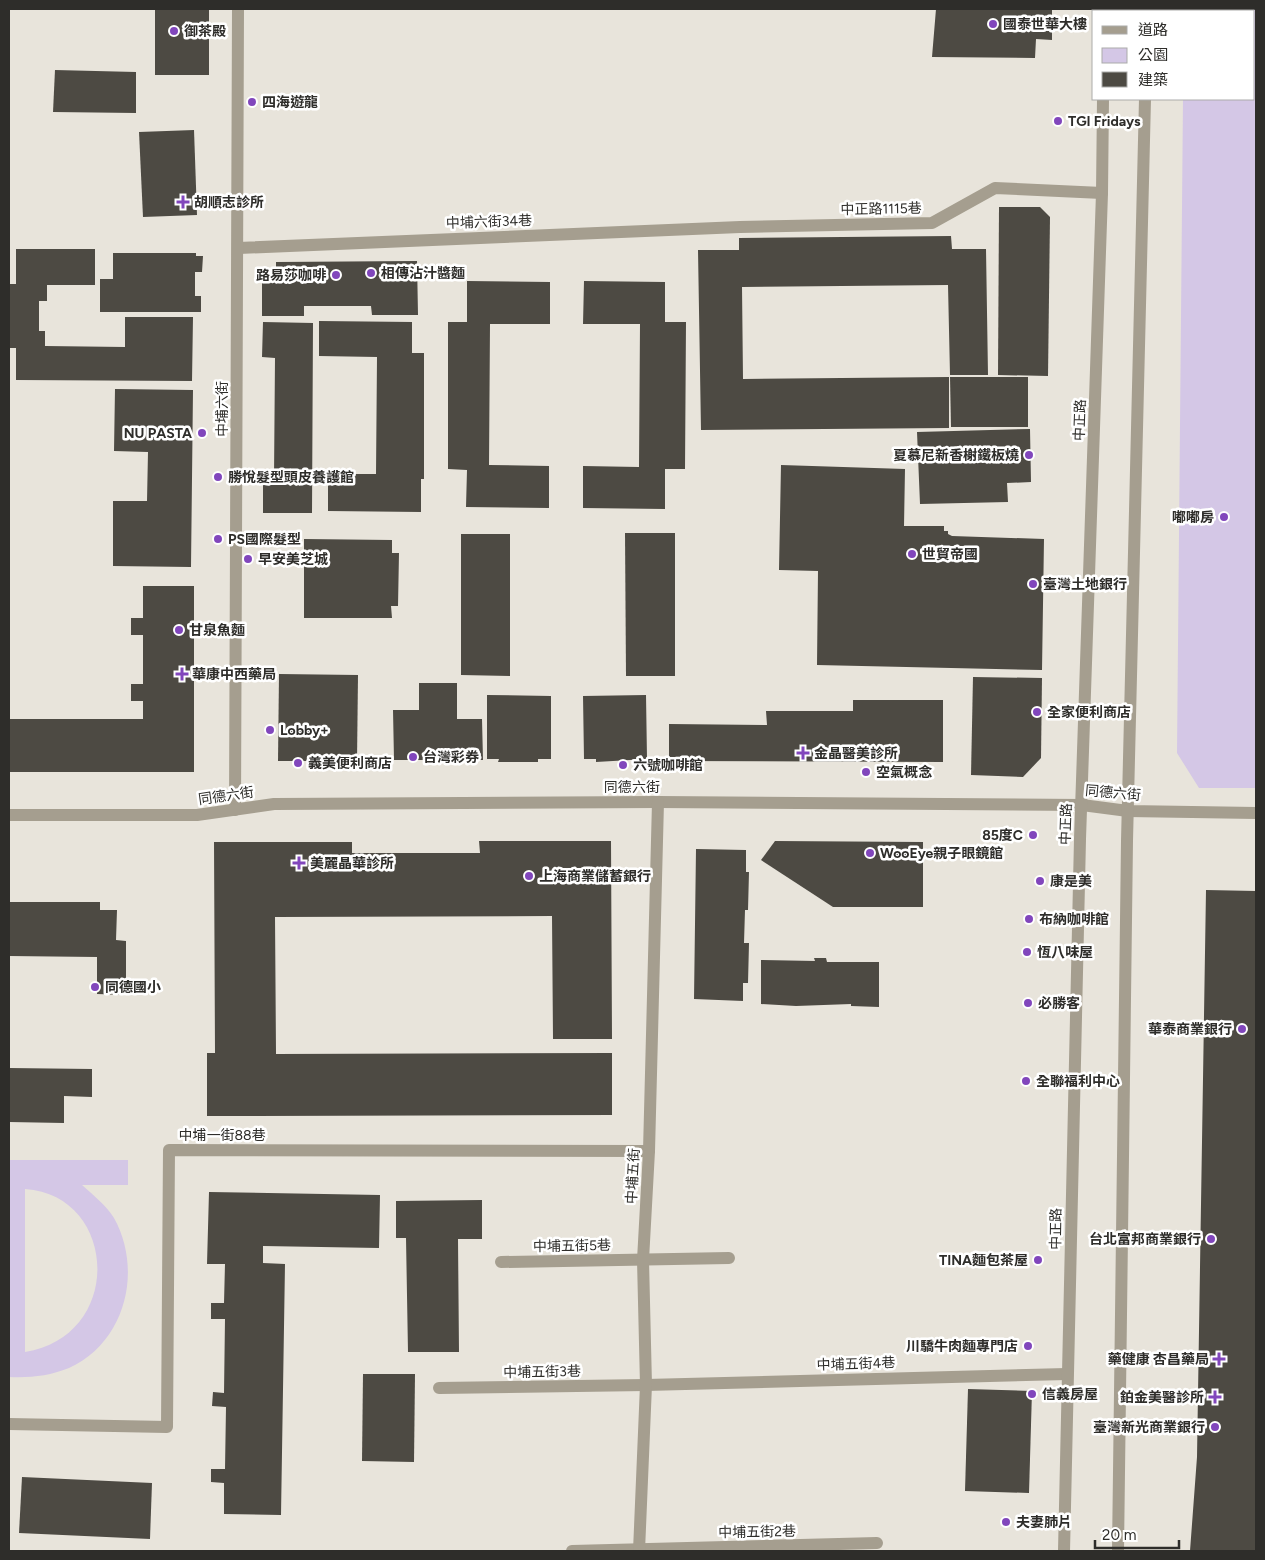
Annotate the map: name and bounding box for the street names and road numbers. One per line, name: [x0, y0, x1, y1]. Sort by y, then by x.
street label: 中正路1115巷: [840, 200, 922, 218]
street label: 中埔六街34巷: [446, 212, 532, 232]
street label: 中埔六街: [214, 381, 231, 437]
street label: 中正路: [1071, 399, 1089, 441]
street label: 同德六街: [604, 779, 660, 796]
street label: 同德六街: [1084, 782, 1142, 804]
street label: 同德六街: [197, 784, 255, 808]
street label: 中正路: [1057, 803, 1075, 845]
street label: 中埔一街88巷: [178, 1127, 266, 1144]
street label: 中埔五街: [623, 1148, 643, 1204]
street label: 中正路: [1047, 1208, 1065, 1250]
street label: 中埔五街5巷: [533, 1237, 611, 1255]
street label: 中埔五街4巷: [816, 1354, 896, 1374]
street label: 中埔五街3巷: [503, 1363, 581, 1381]
street label: 中埔五街2巷: [718, 1523, 796, 1541]

